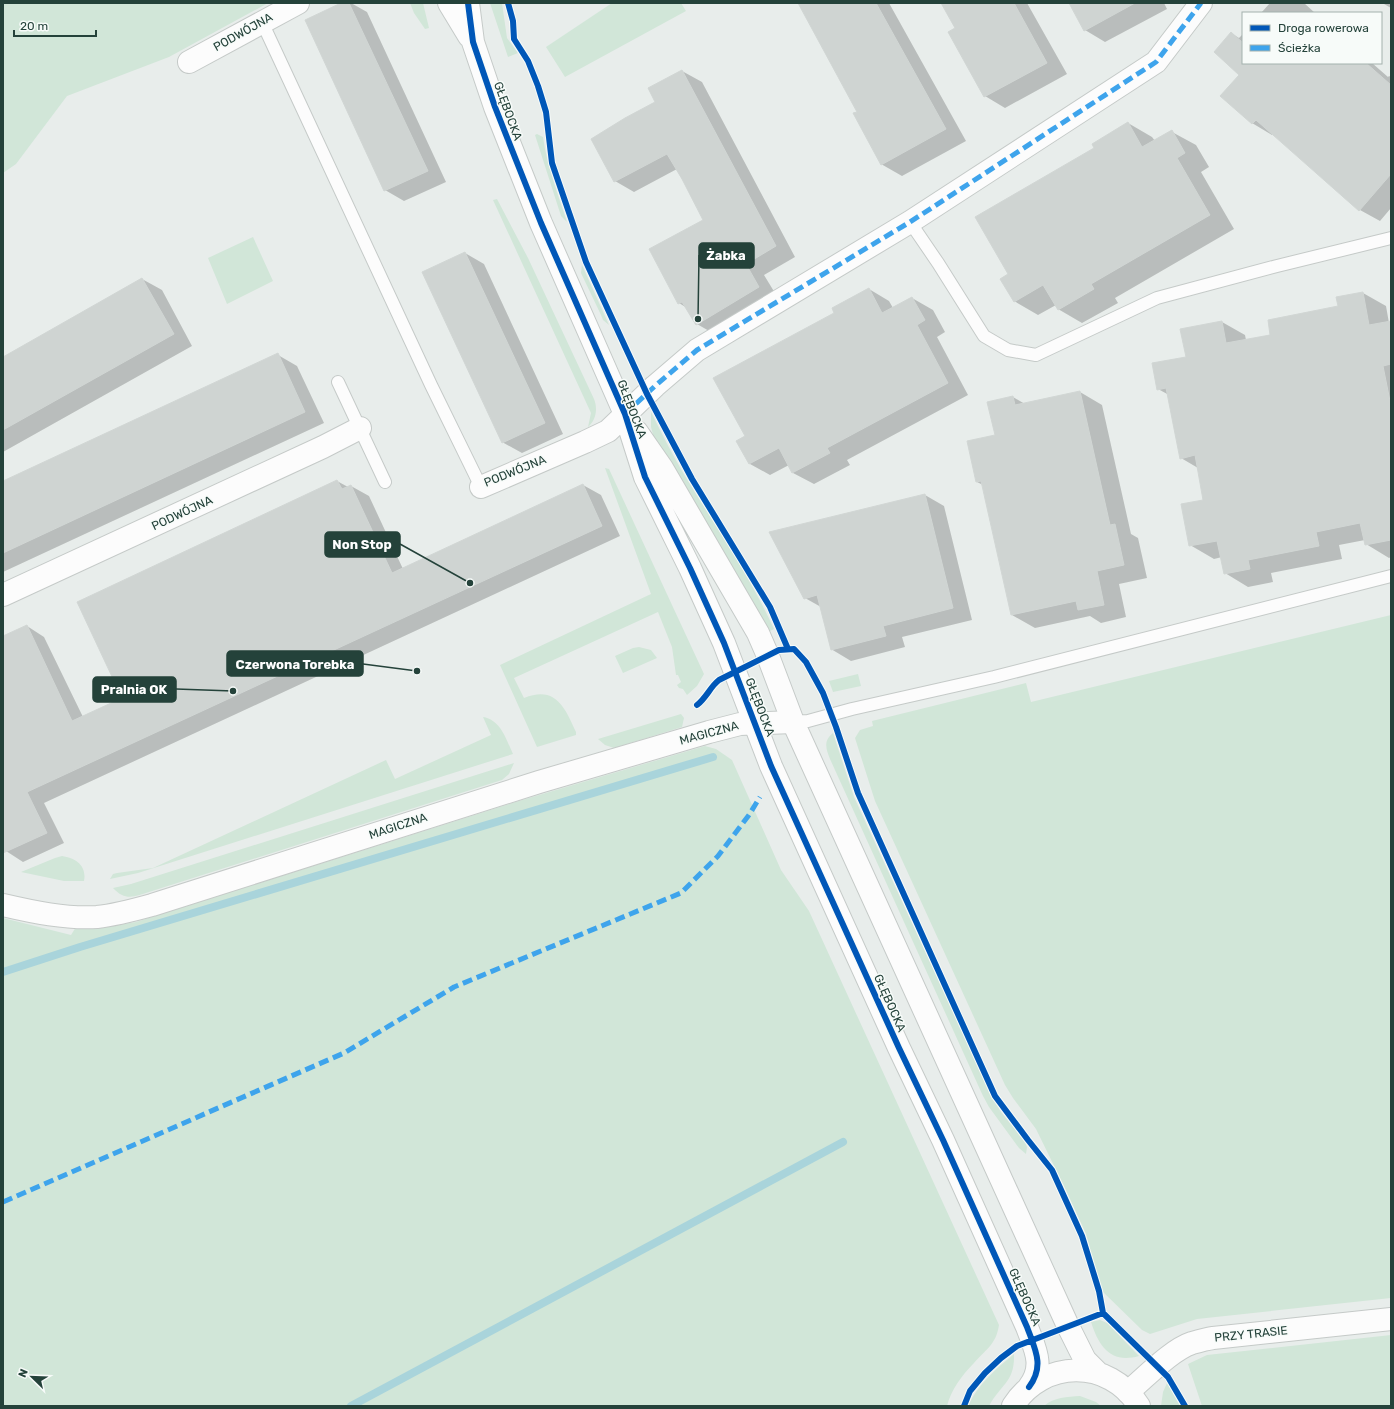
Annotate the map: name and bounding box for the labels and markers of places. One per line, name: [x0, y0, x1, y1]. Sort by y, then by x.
callout: Żabka: [699, 243, 754, 268]
callout: Non Stop: [325, 532, 400, 557]
callout: Czerwona Torebka: [227, 651, 363, 676]
callout: Pralnia OK: [93, 677, 176, 702]

